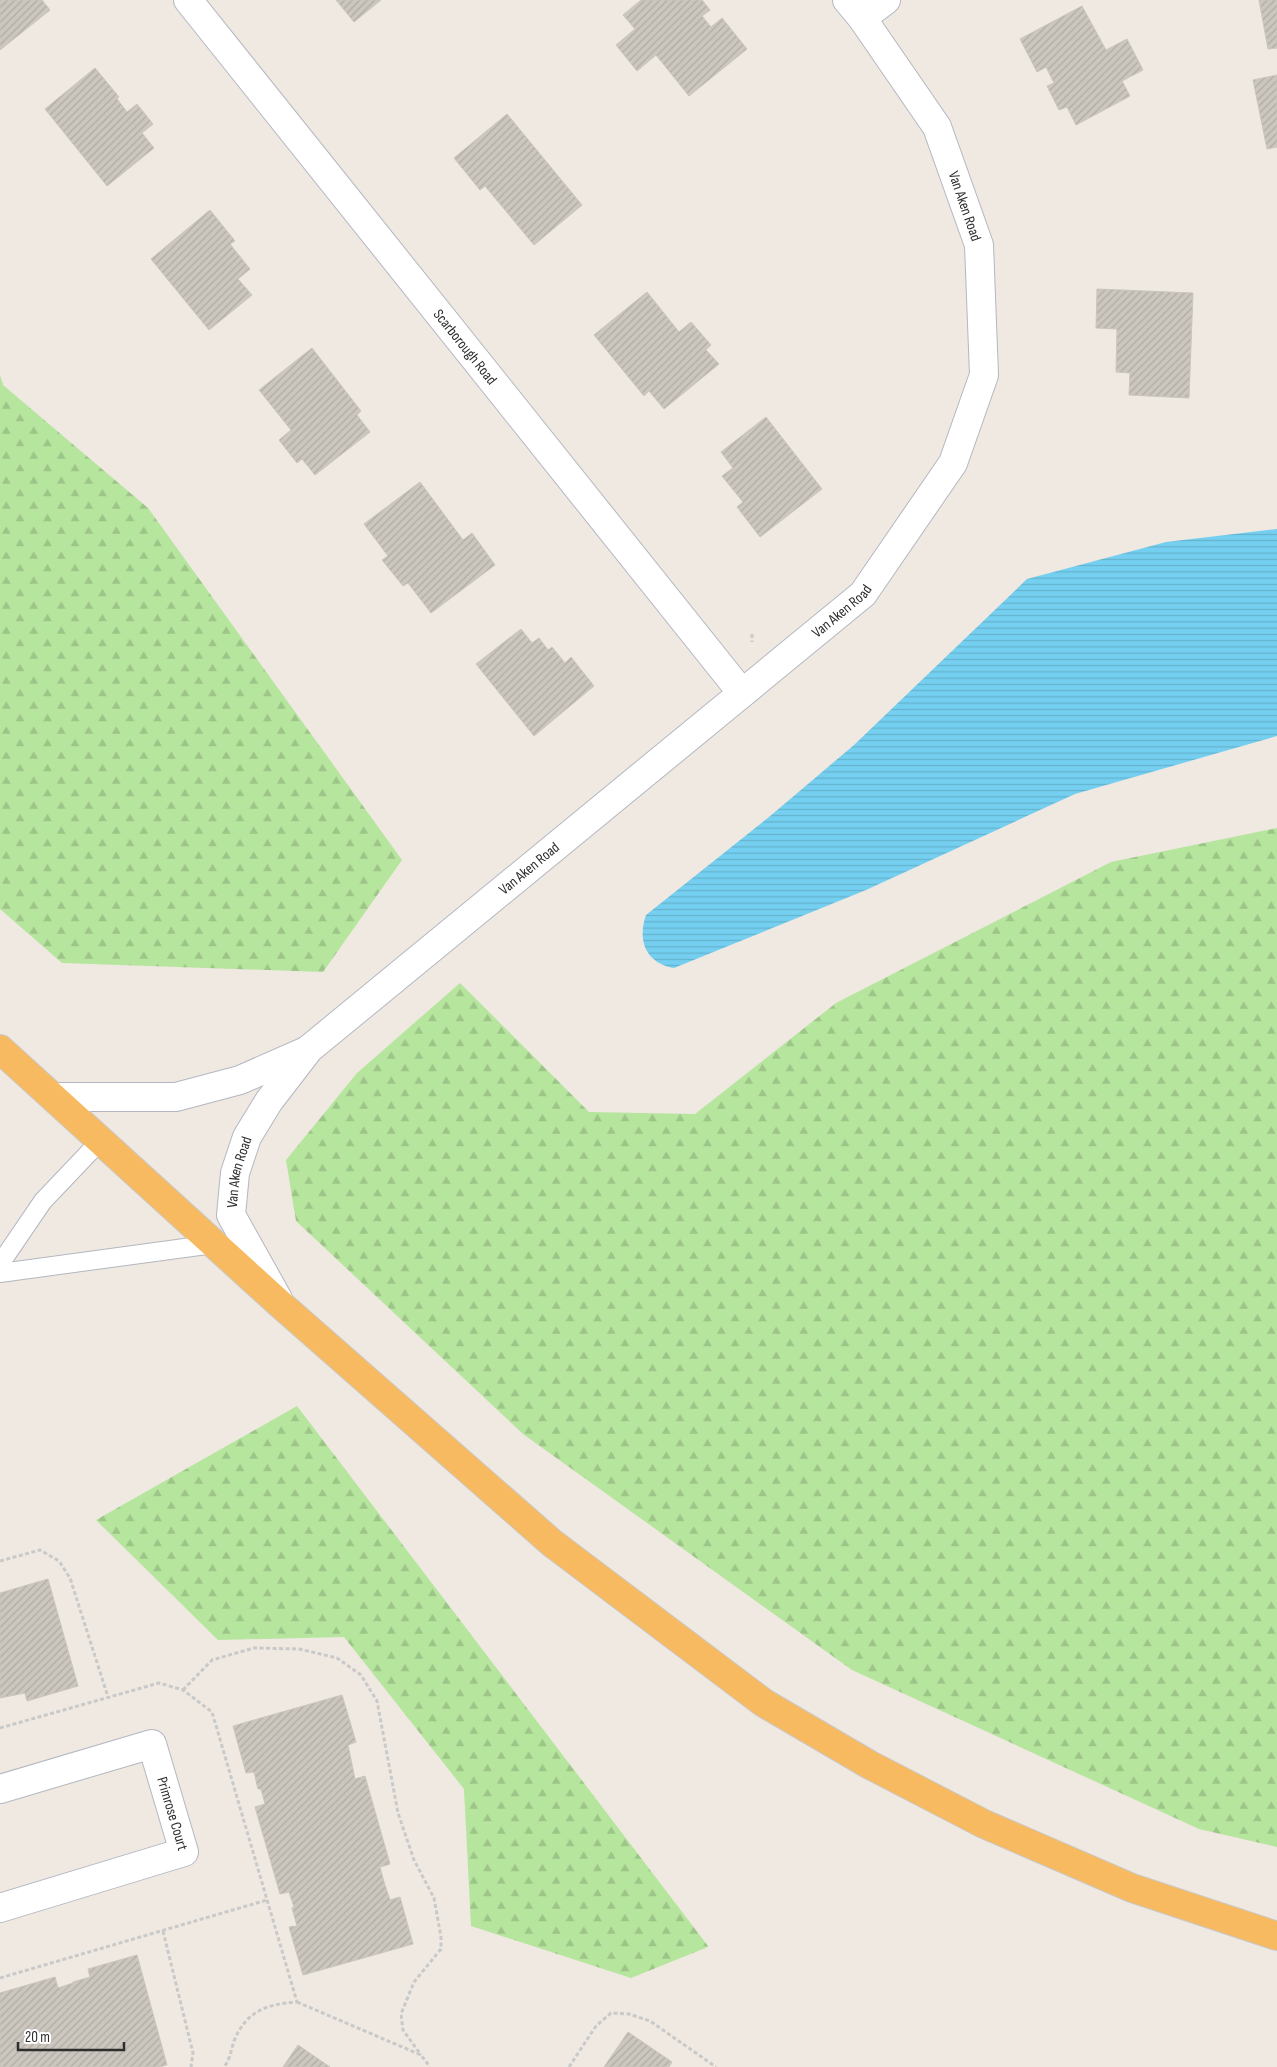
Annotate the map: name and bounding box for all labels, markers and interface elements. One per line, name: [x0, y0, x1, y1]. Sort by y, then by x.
street label: Van Aken Road: [944, 169, 985, 244]
street label: Scarborough Road: [429, 306, 501, 389]
street label: Van Aken Road: [808, 581, 877, 642]
street label: Van Aken Road: [495, 838, 564, 899]
street label: Van Aken Road: [223, 1134, 257, 1209]
street label: Primrose Court: [152, 1775, 192, 1853]
scale bar: [18, 2020, 124, 2052]
text: 20 m: [25, 2028, 50, 2047]

